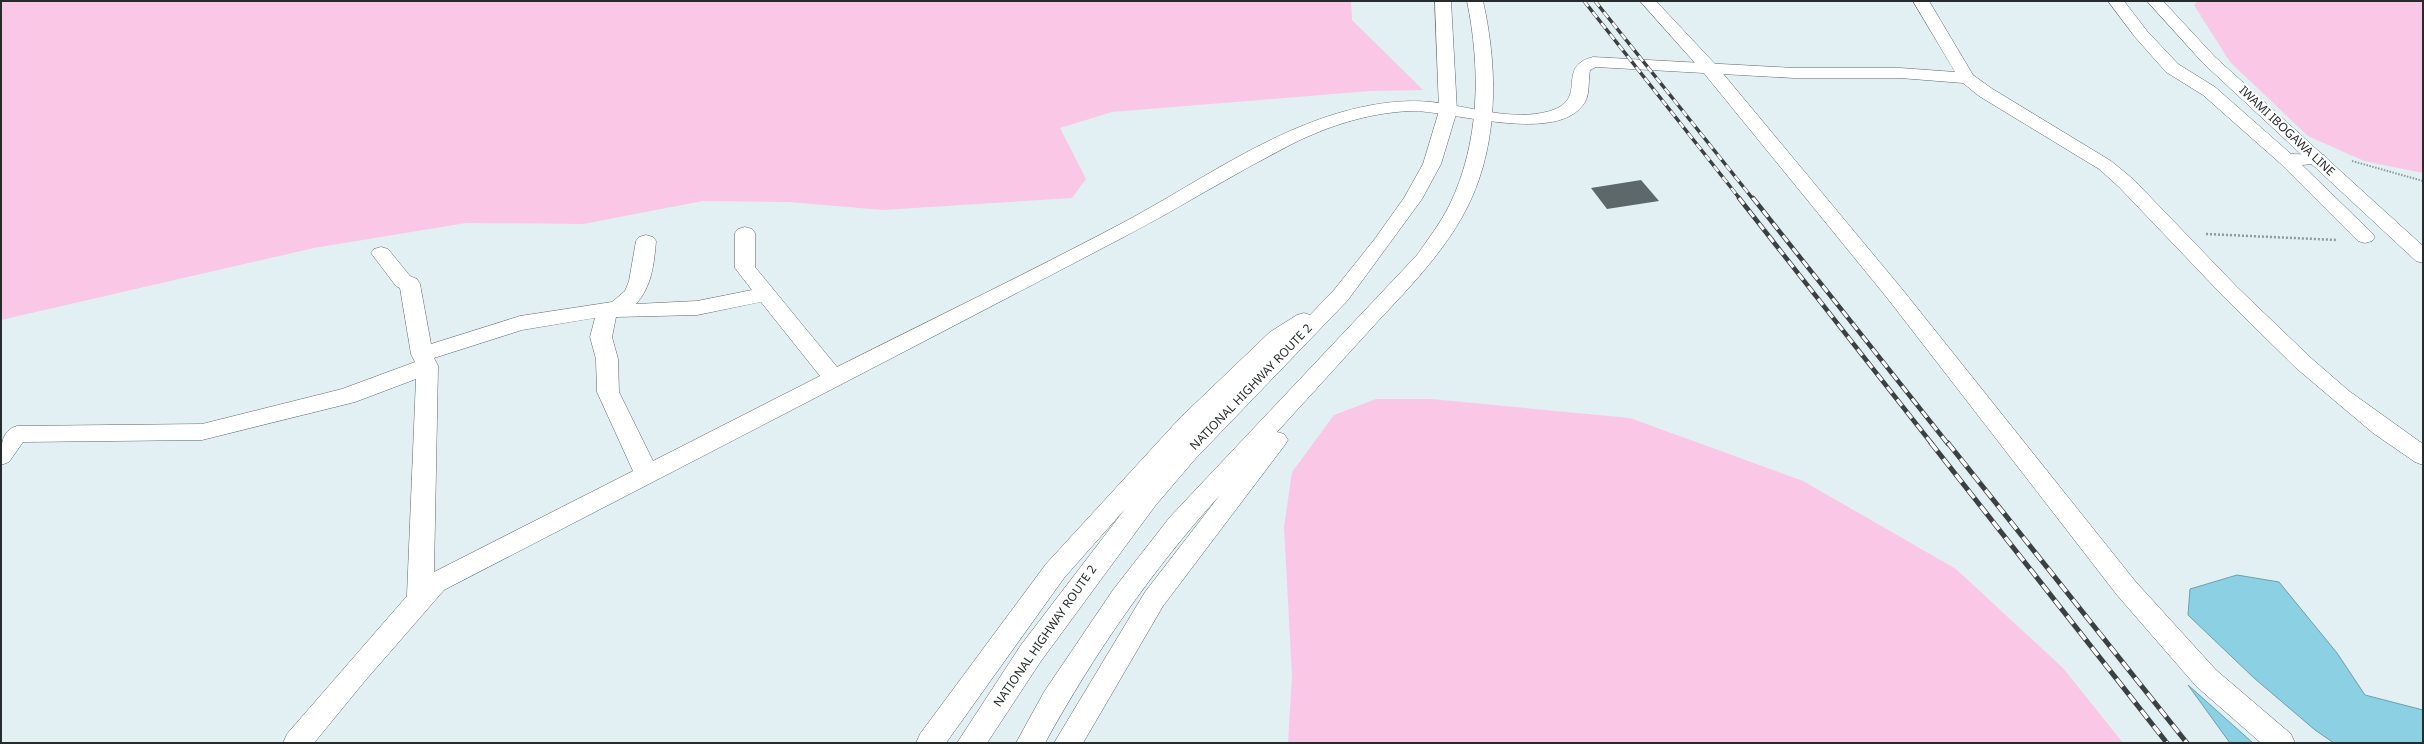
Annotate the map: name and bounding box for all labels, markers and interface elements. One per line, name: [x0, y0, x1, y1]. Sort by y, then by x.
street label: IWAMI IBOGAWA LINE: [2236, 82, 2339, 180]
street label: NATIONAL HIGHWAY ROUTE 2: [1186, 320, 1316, 453]
street label: NATIONAL HIGHWAY ROUTE 2: [989, 561, 1100, 710]

